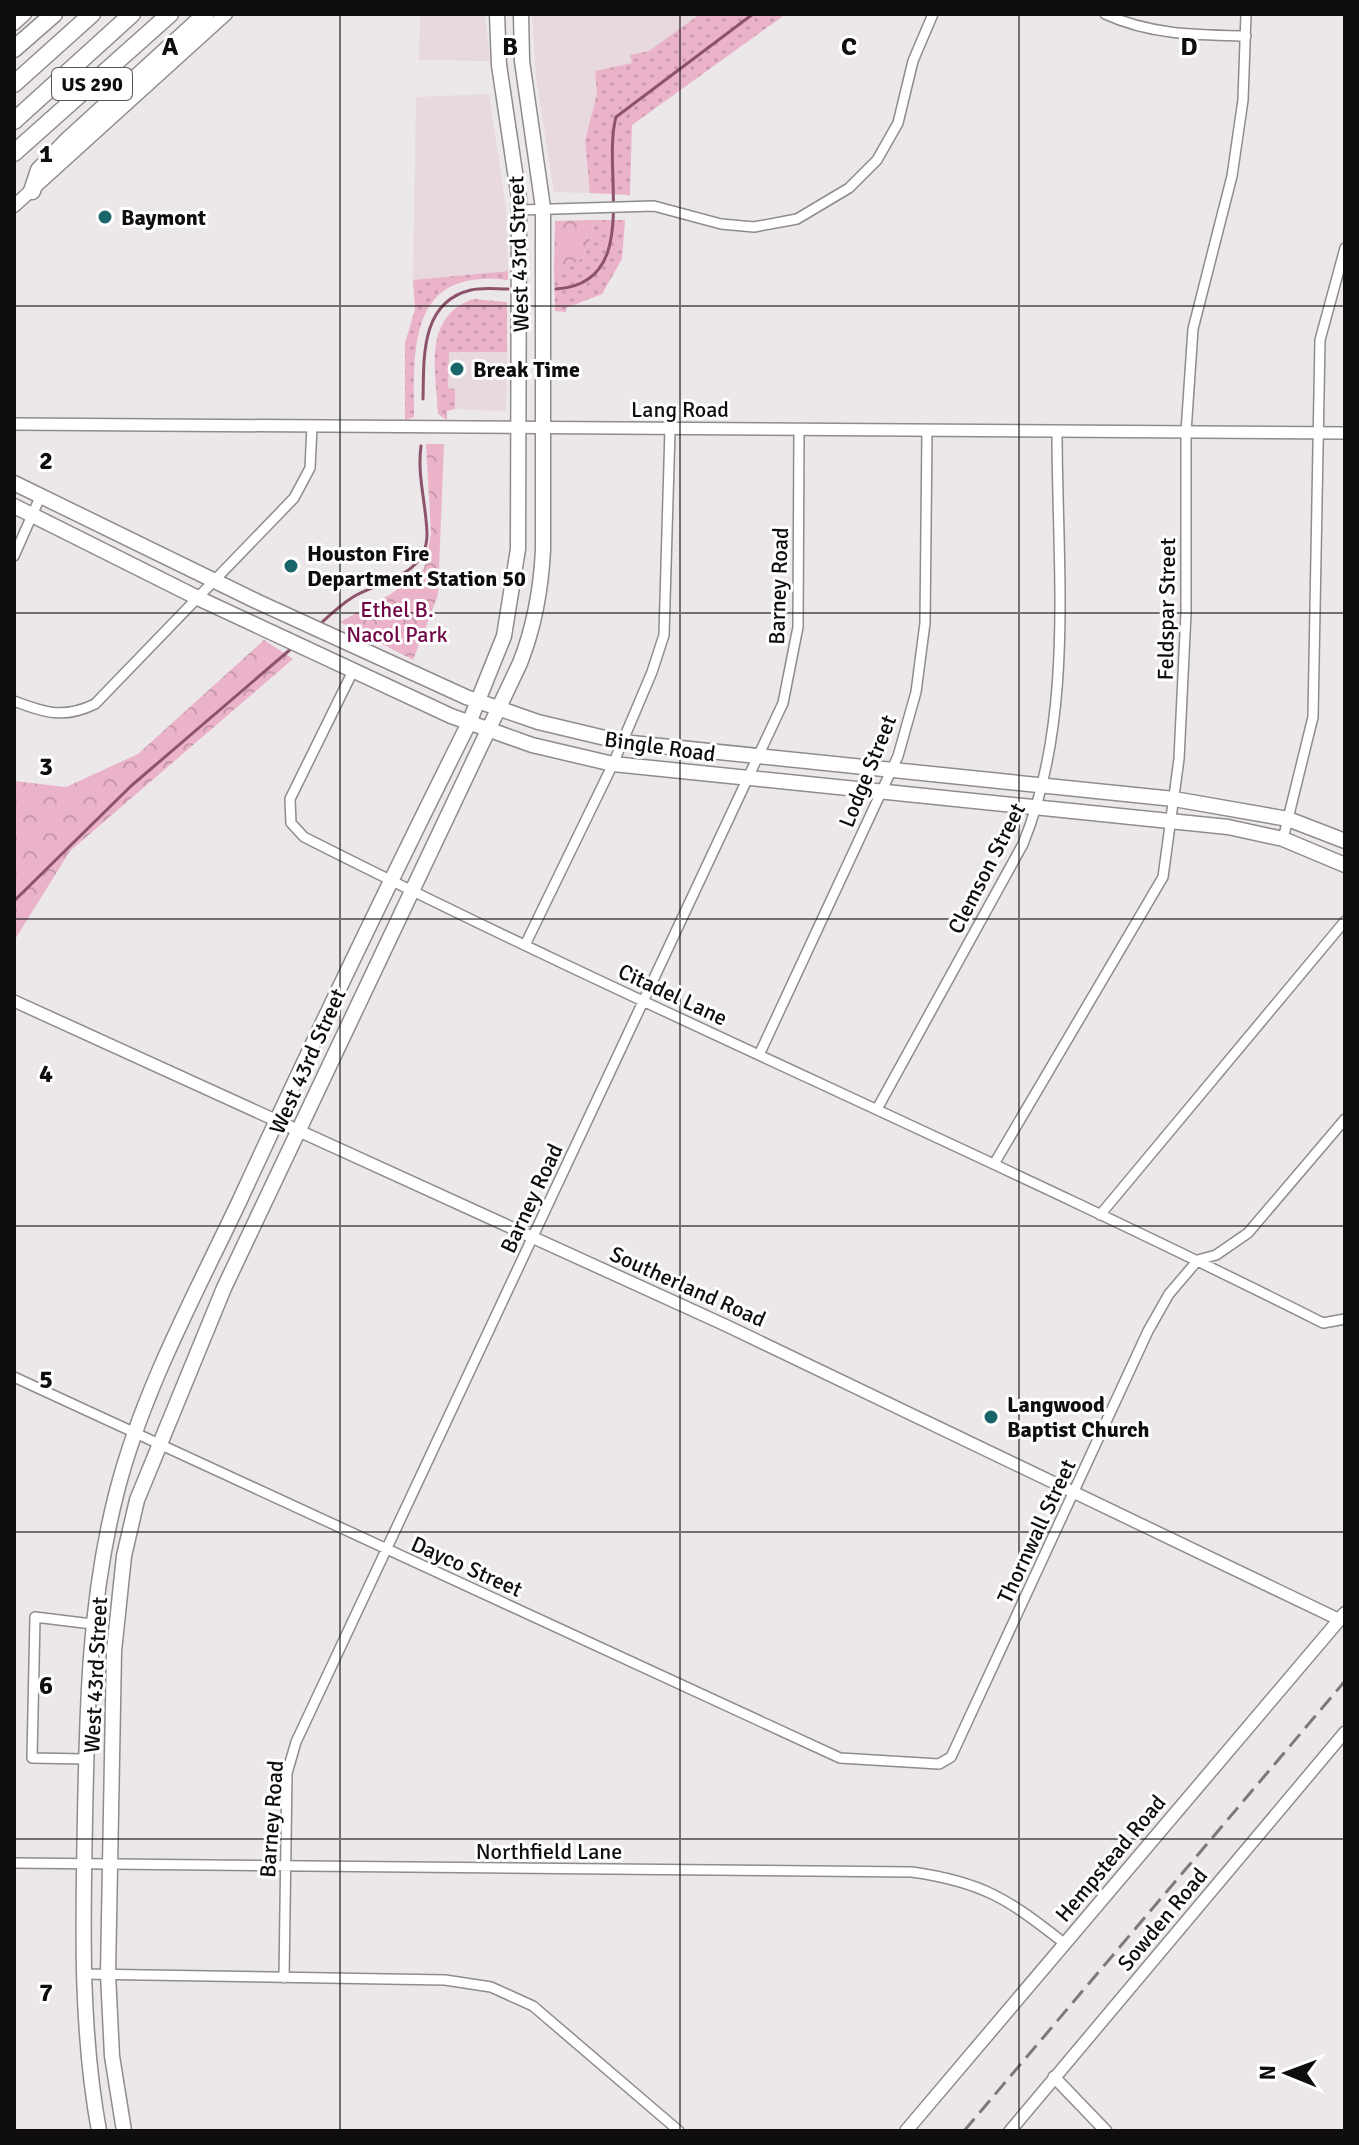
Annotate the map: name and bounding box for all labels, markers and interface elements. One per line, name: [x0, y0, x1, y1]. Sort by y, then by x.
text: A: [162, 31, 179, 63]
text: B: [502, 31, 518, 63]
text: C: [841, 31, 857, 63]
text: D: [1180, 31, 1198, 63]
road number: US 290: [52, 68, 132, 100]
text: 1: [39, 138, 53, 170]
street label: West 43rd Street: [502, 175, 535, 333]
place label: Baymont: [121, 204, 206, 231]
marker: Baymont: [96, 208, 114, 226]
place label: Break Time: [473, 356, 580, 383]
marker: Break Time: [448, 360, 466, 378]
street label: Lang Road: [631, 396, 729, 423]
text: 2: [39, 445, 53, 477]
street label: Barney Road: [763, 527, 794, 645]
street label: Feldspar Street: [1152, 537, 1181, 681]
place label: Houston Fire Department Station 50: [307, 540, 526, 592]
marker: Houston Fire Department Station 50: [282, 557, 300, 575]
park label: Ethel B. Nacol Park: [346, 596, 448, 648]
street label: Lodge Street: [833, 711, 902, 831]
street label: Bingle Road: [603, 725, 717, 768]
text: 3: [39, 751, 53, 783]
street label: Clemson Street: [942, 798, 1031, 938]
street label: Citadel Lane: [614, 957, 732, 1031]
street label: West 43rd Street: [263, 984, 352, 1138]
text: 4: [39, 1058, 53, 1090]
street label: Barney Road: [494, 1139, 569, 1257]
street label: Southerland Road: [606, 1240, 770, 1333]
text: 5: [39, 1364, 53, 1396]
place label: Langwood Baptist Church: [1007, 1391, 1150, 1443]
marker: Langwood Baptist Church: [982, 1408, 1000, 1426]
street label: Thornwall Street: [991, 1455, 1082, 1607]
street label: Dayco Street: [407, 1530, 527, 1603]
street label: West 43rd Street: [78, 1596, 113, 1754]
text: 6: [39, 1670, 53, 1702]
street label: Barney Road: [254, 1759, 289, 1879]
street label: Hempstead Road: [1049, 1789, 1171, 1927]
street label: Northfield Lane: [476, 1838, 622, 1865]
street label: Sowden Road: [1112, 1862, 1213, 1976]
text: 7: [39, 1977, 53, 2009]
north arrow: [1247, 2033, 1327, 2113]
text: N: [1254, 2065, 1281, 2081]

